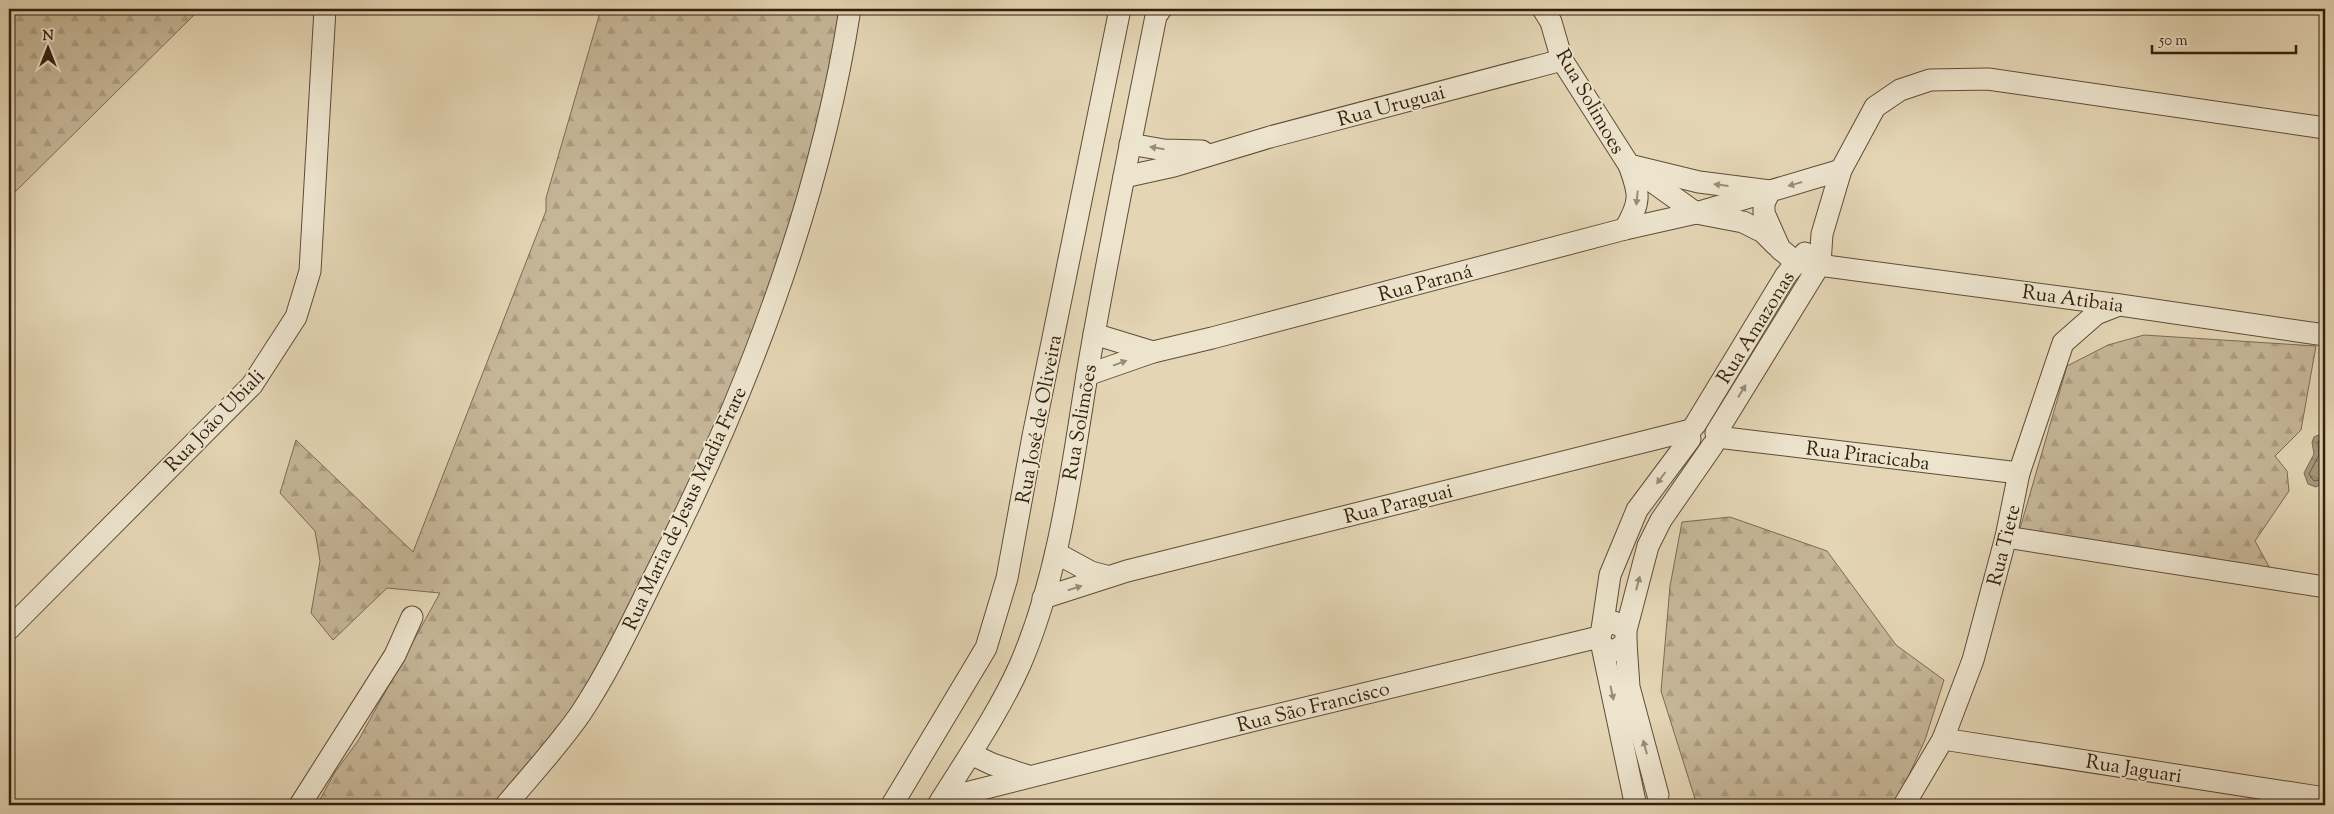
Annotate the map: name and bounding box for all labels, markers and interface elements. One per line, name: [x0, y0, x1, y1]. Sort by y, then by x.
north arrow: [22, 22, 72, 72]
scale bar: [2152, 22, 2295, 54]
text: N: [42, 27, 54, 47]
text: 50 m: [2158, 31, 2188, 52]
street label: Rua Solimoes: [1547, 44, 1631, 160]
street label: Rua Uruguai: [1335, 79, 1449, 136]
one-way arrow: [1149, 144, 1165, 152]
one-way arrow: [1787, 180, 1802, 188]
one-way arrow: [1713, 181, 1729, 189]
one-way arrow: [1633, 190, 1641, 206]
street label: Rua Paraná: [1375, 258, 1476, 311]
street label: Rua Amazonas: [1711, 266, 1803, 390]
street label: Rua Atibaia: [2020, 279, 2125, 322]
street label: Rua José de Oliveira: [1010, 333, 1071, 506]
one-way arrow: [1112, 359, 1127, 366]
street label: Rua Solimões: [1057, 362, 1106, 483]
street label: Rua João Ubiali: [159, 363, 273, 480]
street label: Rua Maria de Jesus Madia Frare: [617, 382, 756, 636]
one-way arrow: [1738, 385, 1747, 398]
street label: Rua Piracicaba: [1804, 435, 1931, 479]
one-way arrow: [1655, 471, 1666, 484]
street label: Rua Paraguai: [1341, 478, 1456, 533]
street label: Rua Tiete: [1981, 502, 2030, 589]
one-way arrow: [1634, 575, 1642, 590]
one-way arrow: [1067, 583, 1082, 591]
street label: Rua São Francisco: [1234, 675, 1393, 741]
one-way arrow: [1608, 686, 1616, 701]
one-way arrow: [1641, 740, 1649, 755]
street label: Rua Jaguari: [2083, 749, 2184, 792]

